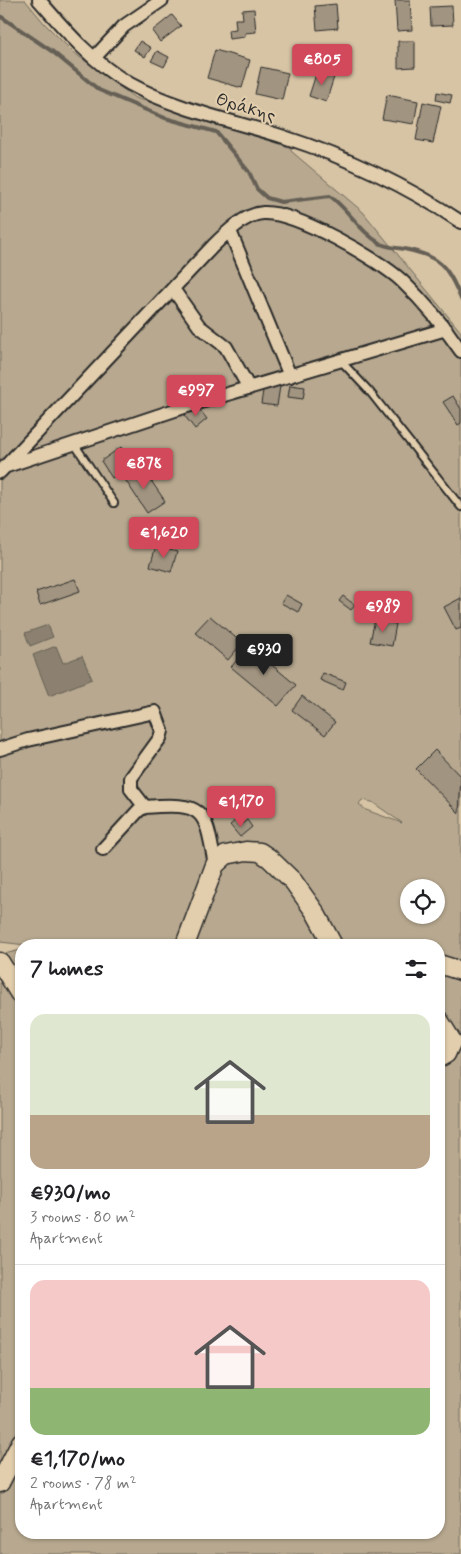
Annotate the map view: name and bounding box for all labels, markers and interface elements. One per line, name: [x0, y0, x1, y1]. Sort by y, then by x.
pin: €805: [292, 44, 352, 86]
text: €805: [303, 49, 341, 70]
street label: Θράκης: [213, 87, 279, 128]
pin: €997: [166, 374, 226, 417]
text: €997: [178, 380, 214, 401]
pin: €878: [114, 448, 174, 490]
text: €878: [126, 453, 162, 474]
pin: €1,620: [123, 516, 205, 559]
text: €1,620: [140, 522, 188, 543]
pin: €989: [353, 590, 413, 633]
text: €989: [365, 596, 401, 617]
pin: €930: [234, 634, 294, 676]
text: €930: [247, 639, 281, 660]
pin: €1,170: [200, 786, 282, 828]
text: €1,170: [218, 791, 264, 812]
map controls: [400, 879, 445, 924]
button: locate: [400, 879, 445, 924]
text: 7 homes: [30, 955, 103, 983]
icon: filters: [402, 955, 430, 983]
icon: home: [185, 1047, 275, 1137]
text: €930/mo: [30, 1179, 110, 1207]
text: 3 rooms · 80 m²: [30, 1207, 136, 1228]
text: Apartment: [30, 1228, 103, 1249]
icon: home: [185, 1312, 275, 1402]
text: €1,170/mo: [30, 1445, 125, 1473]
text: 2 rooms · 78 m²: [30, 1473, 137, 1494]
text: Apartment: [30, 1494, 103, 1515]

